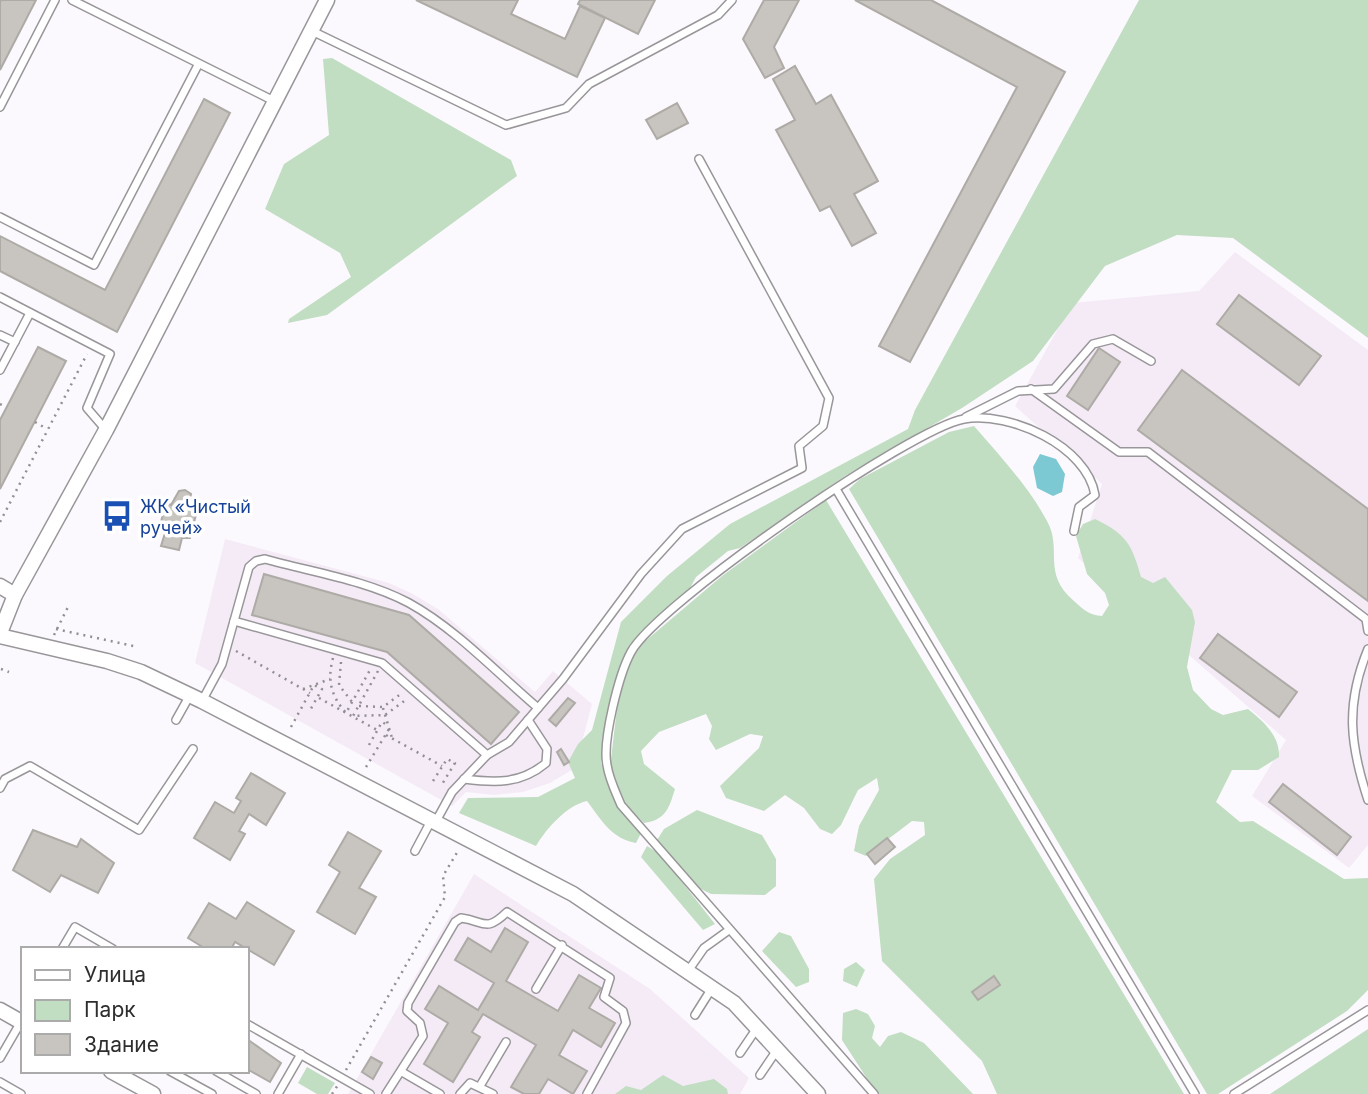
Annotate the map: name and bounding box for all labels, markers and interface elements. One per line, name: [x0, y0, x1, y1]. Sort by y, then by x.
place label: ЖК «Чистый ручей»: [140, 496, 251, 538]
bus stop icon: ЖК «Чистый ручей»: [100, 499, 134, 533]
legend: [21, 947, 248, 1073]
text: Улица: [84, 962, 146, 987]
text: Парк: [84, 997, 136, 1022]
text: Здание: [84, 1032, 159, 1057]

